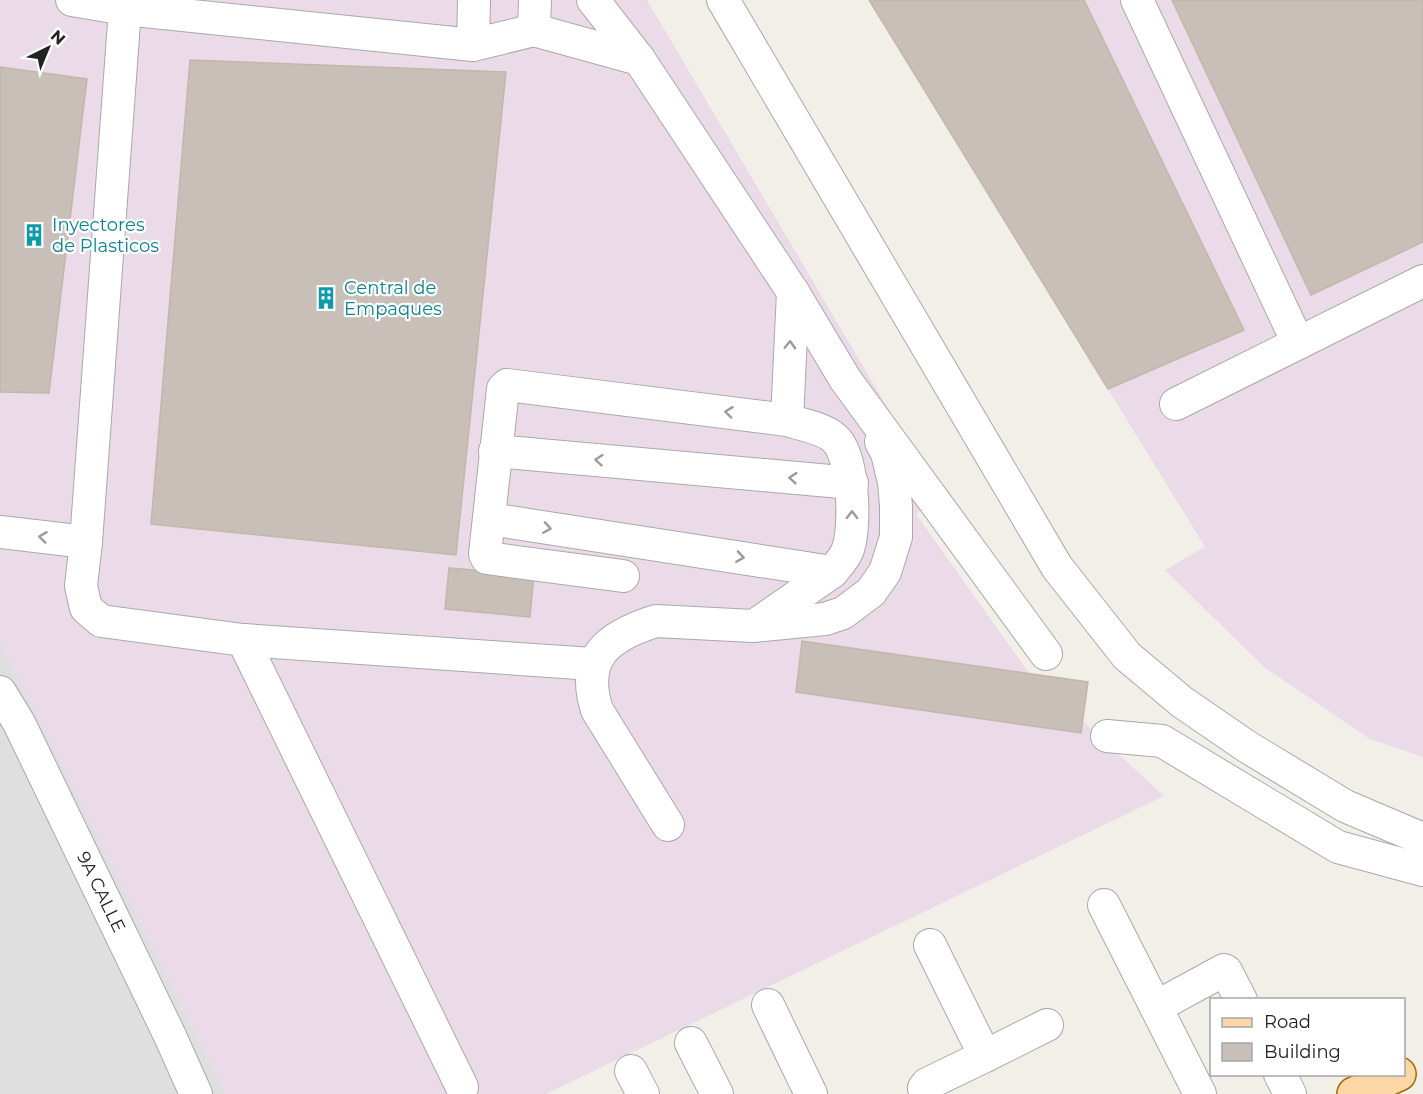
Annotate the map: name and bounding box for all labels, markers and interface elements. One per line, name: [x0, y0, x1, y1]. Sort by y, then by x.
north arrow: [18, 18, 78, 78]
text: N: [47, 26, 69, 49]
place label: Inyectores de Plasticos: [52, 214, 159, 257]
building icon: Inyectores de Plasticos: [21, 222, 47, 248]
place label: Central de Empaques: [344, 277, 442, 320]
building icon: Central de Empaques: [313, 285, 339, 311]
one-way arrow: [784, 340, 797, 349]
one-way arrow: [724, 407, 734, 419]
one-way arrow: [595, 454, 604, 467]
one-way arrow: [789, 472, 798, 485]
one-way arrow: [846, 511, 858, 520]
one-way arrow: [543, 521, 552, 533]
one-way arrow: [39, 531, 48, 544]
one-way arrow: [736, 551, 745, 563]
street label: 9A CALLE: [72, 848, 130, 936]
legend: [1210, 998, 1405, 1076]
text: Road: [1264, 1011, 1311, 1033]
text: Building: [1264, 1041, 1341, 1063]

